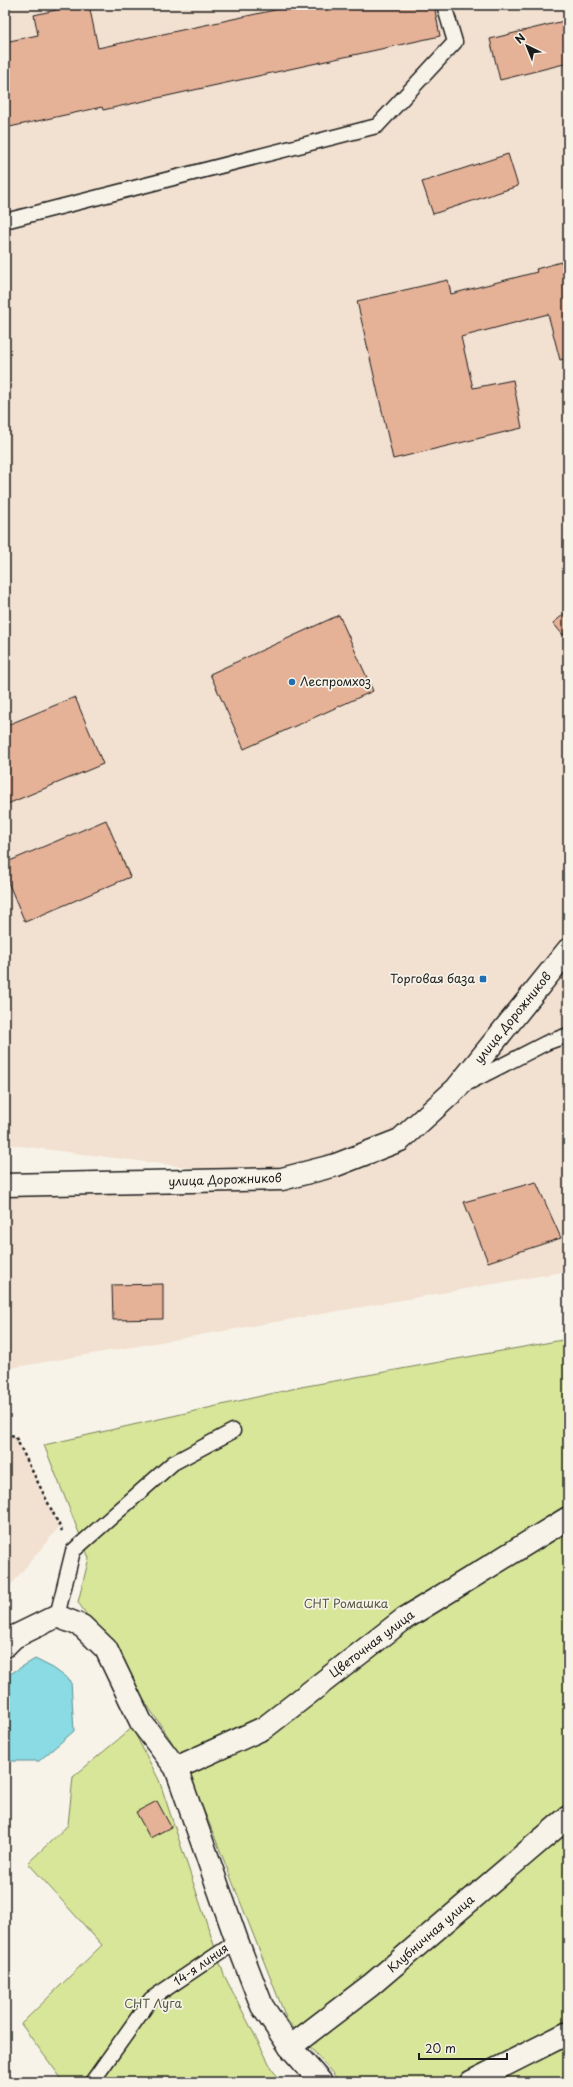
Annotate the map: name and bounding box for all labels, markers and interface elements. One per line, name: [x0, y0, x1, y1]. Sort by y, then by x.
north arrow: [507, 26, 547, 66]
text: N: [511, 29, 529, 48]
place label: Леспромхоз: [300, 672, 371, 690]
marker: Леспромхоз: [287, 677, 297, 687]
street label: улица Дорожников: [470, 968, 555, 1067]
place label: Торговая база: [390, 969, 475, 987]
marker: Торговая база: [478, 974, 488, 984]
street label: улица Дорожников: [168, 1168, 282, 1190]
park label: СНТ Ромашка: [304, 1594, 389, 1612]
street label: Цветочная улица: [325, 1605, 418, 1681]
street label: Клубничная улица: [383, 1890, 478, 1976]
street label: 14-я линия: [169, 1939, 232, 1990]
park label: СНТ Луга: [124, 1994, 182, 2012]
scale bar: [419, 2035, 507, 2061]
text: 20 m: [425, 2039, 456, 2057]

